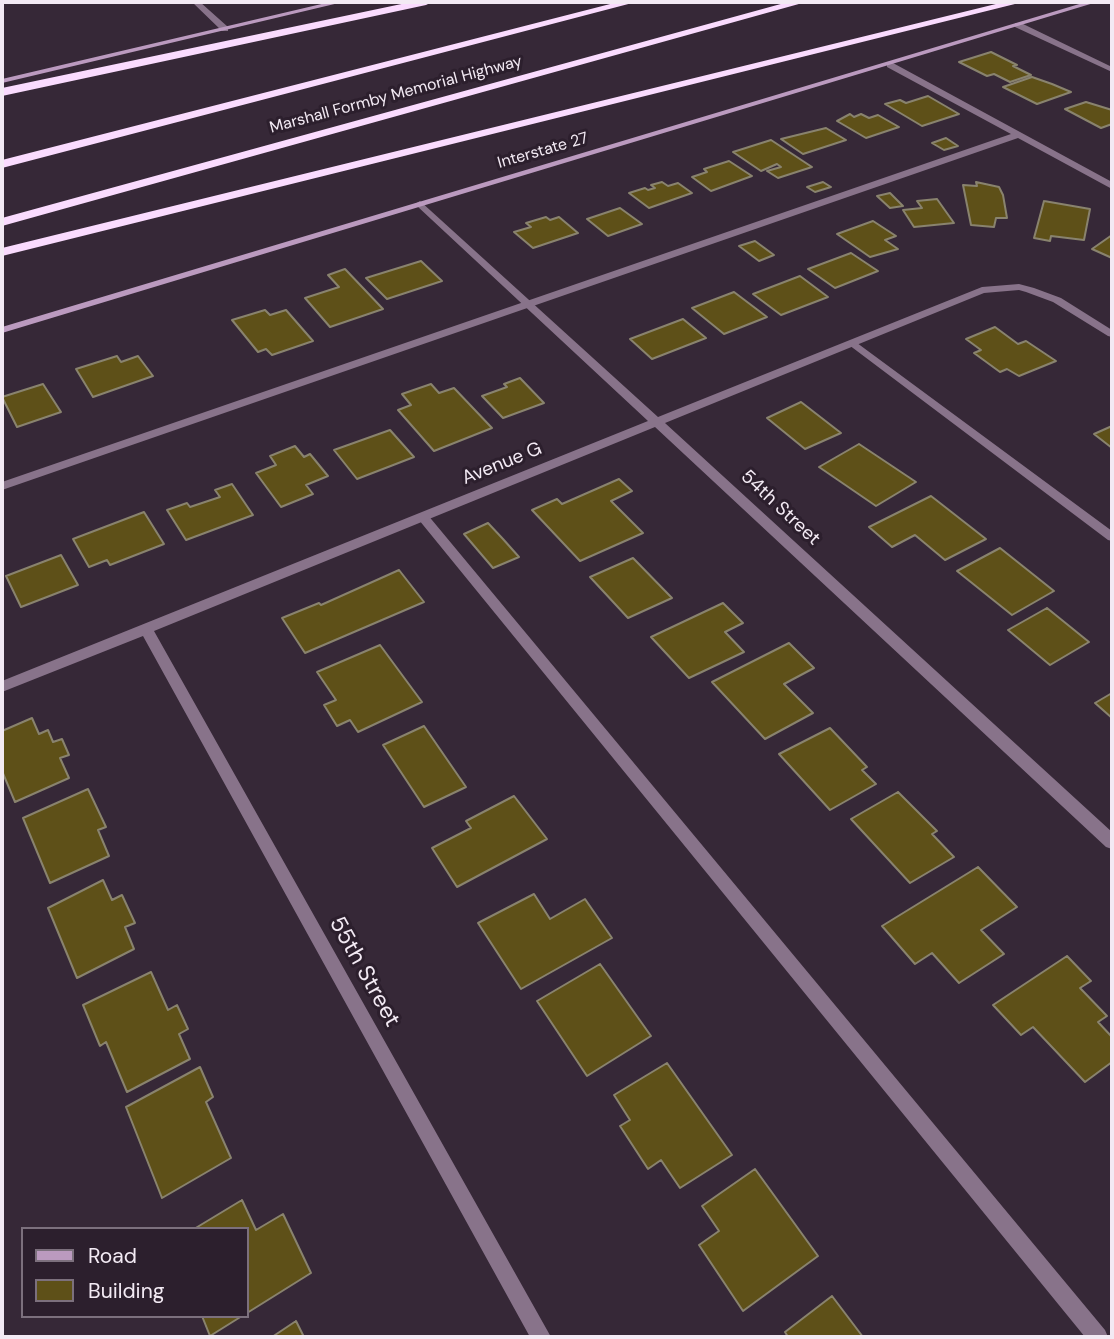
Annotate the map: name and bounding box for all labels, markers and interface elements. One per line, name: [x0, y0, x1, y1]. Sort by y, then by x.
street label: Marshall Formby Memorial Highway: [268, 52, 524, 138]
street label: Interstate 27: [496, 129, 590, 173]
street label: Avenue G: [459, 438, 545, 490]
street label: 54th Street: [736, 465, 824, 551]
street label: 55th Street: [322, 912, 406, 1032]
legend: [21, 1227, 248, 1318]
text: Road: [88, 1242, 137, 1270]
text: Building: [88, 1277, 164, 1305]

